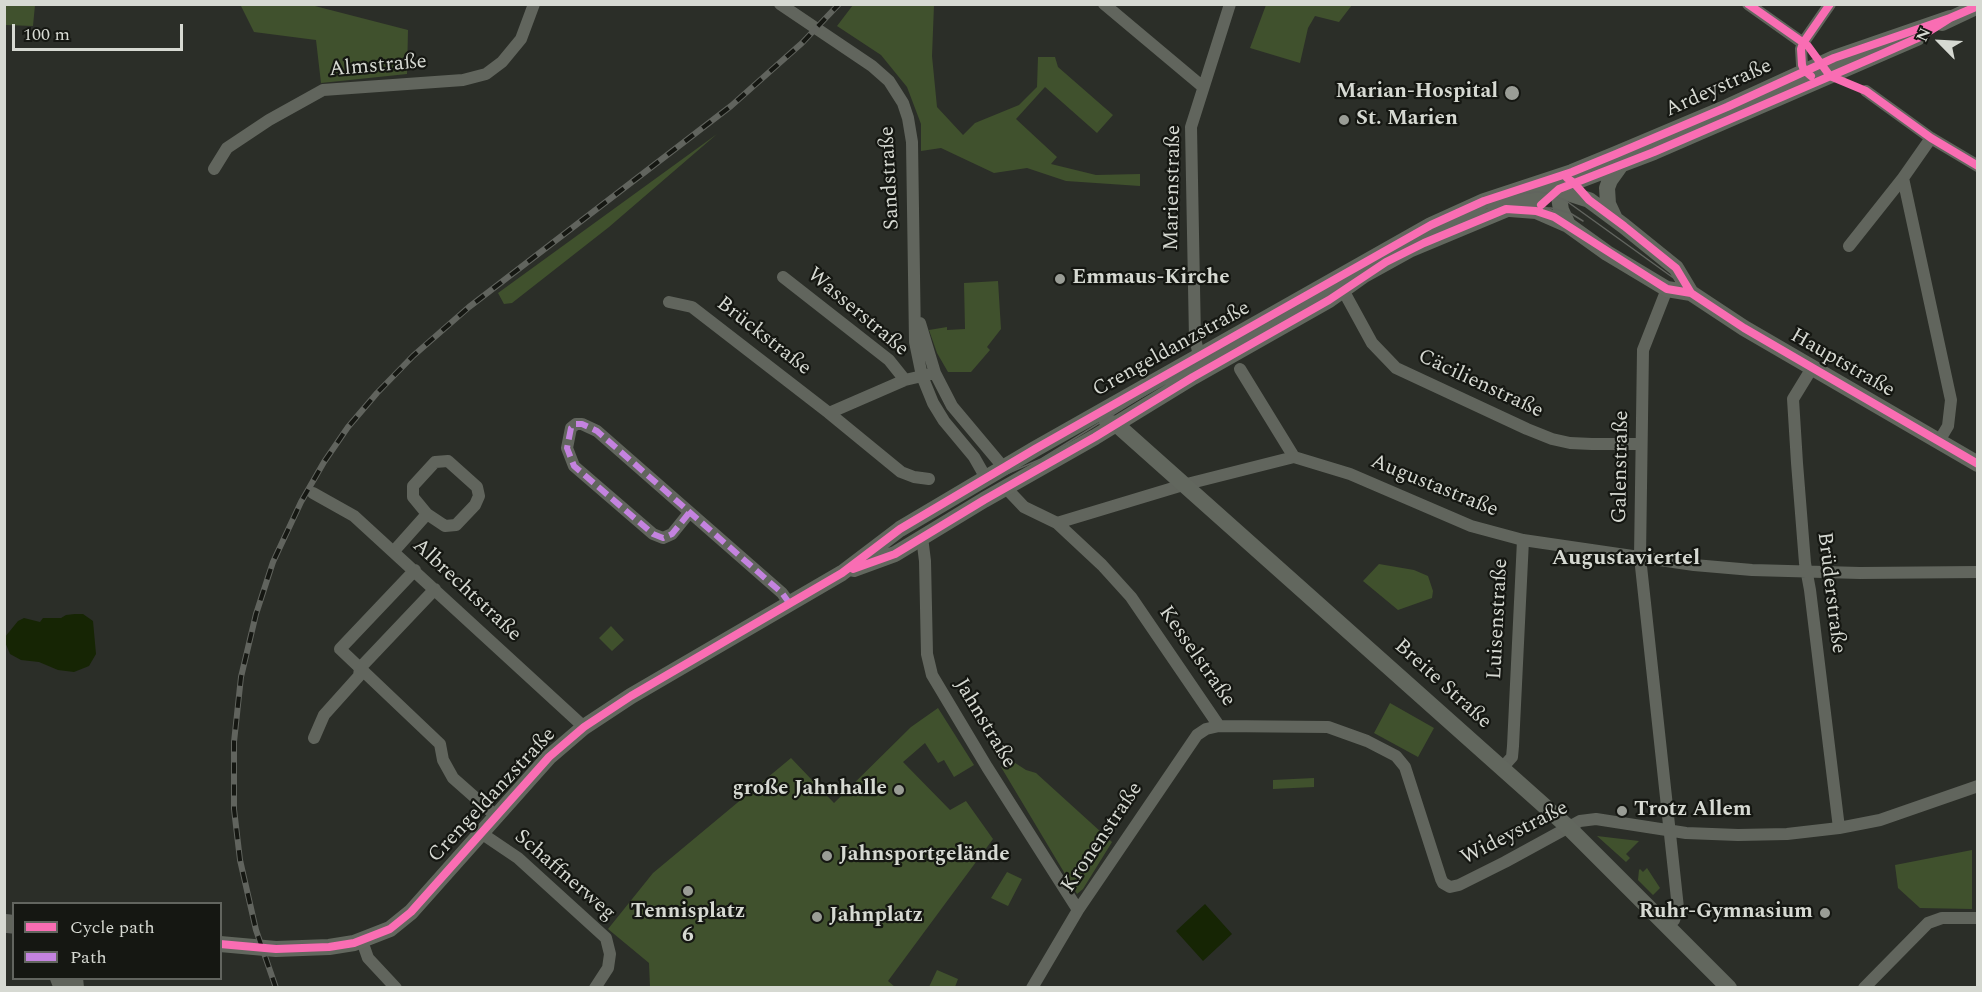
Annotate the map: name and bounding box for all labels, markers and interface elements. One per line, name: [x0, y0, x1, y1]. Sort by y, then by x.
scale bar: [15, 12, 186, 50]
north arrow: [1910, 12, 1970, 72]
text: 100 m: [23, 21, 70, 48]
text: N: [1910, 24, 1937, 46]
street label: Almstraße: [328, 50, 428, 84]
street label: Ardeystraße: [1662, 54, 1776, 124]
place label: Marian-Hospital: [1336, 80, 1498, 106]
marker: Marian-Hospital: [1503, 84, 1521, 102]
place label: St. Marien: [1356, 107, 1458, 133]
marker: St. Marien: [1337, 113, 1351, 127]
street label: Sandstraße: [876, 125, 906, 231]
street label: Marienstraße: [1160, 125, 1188, 251]
street label: Wasserstraße: [801, 263, 913, 363]
place label: Emmaus-Kirche: [1072, 266, 1230, 292]
marker: Emmaus-Kirche: [1053, 272, 1067, 286]
street label: Brückstraße: [711, 292, 815, 382]
street label: Crengeldanzstraße: [1089, 296, 1255, 404]
street label: Hauptstraße: [1785, 324, 1899, 404]
street label: Cäcilienstraße: [1413, 345, 1547, 425]
street label: Galenstraße: [1608, 410, 1636, 524]
street label: Augustastraße: [1367, 450, 1501, 524]
street label: Brüderstraße: [1810, 531, 1850, 655]
street label: Albrechtstraße: [406, 534, 526, 648]
district label: Augustaviertel: [1552, 547, 1700, 573]
street label: Luisenstraße: [1483, 558, 1515, 680]
street label: Kesselstraße: [1152, 602, 1240, 712]
street label: Breite Straße: [1388, 635, 1496, 735]
street label: Jahnstraße: [947, 675, 1021, 773]
street label: Crengeldanzstraße: [424, 723, 562, 869]
place label: große Jahnhalle: [732, 777, 887, 803]
street label: Kronenstraße: [1057, 778, 1149, 898]
marker: große Jahnhalle: [892, 783, 906, 797]
street label: Wideystraße: [1457, 796, 1573, 872]
place label: Trotz Allem: [1634, 798, 1752, 824]
marker: Trotz Allem: [1615, 804, 1629, 818]
street label: Schaffnerweg: [508, 825, 620, 927]
place label: Jahnsportgelände: [839, 843, 1010, 869]
marker: Jahnsportgelände: [820, 849, 834, 863]
marker: Tennisplatz 6: [681, 884, 695, 898]
place label: Tennisplatz 6: [631, 900, 745, 950]
place label: Ruhr-Gymnasium: [1639, 900, 1813, 926]
legend: [12, 902, 222, 980]
place label: Jahnplatz: [829, 904, 923, 930]
marker: Ruhr-Gymnasium: [1818, 906, 1832, 920]
marker: Jahnplatz: [810, 910, 824, 924]
text: Cycle path: [70, 914, 155, 941]
text: Path: [70, 944, 107, 971]

